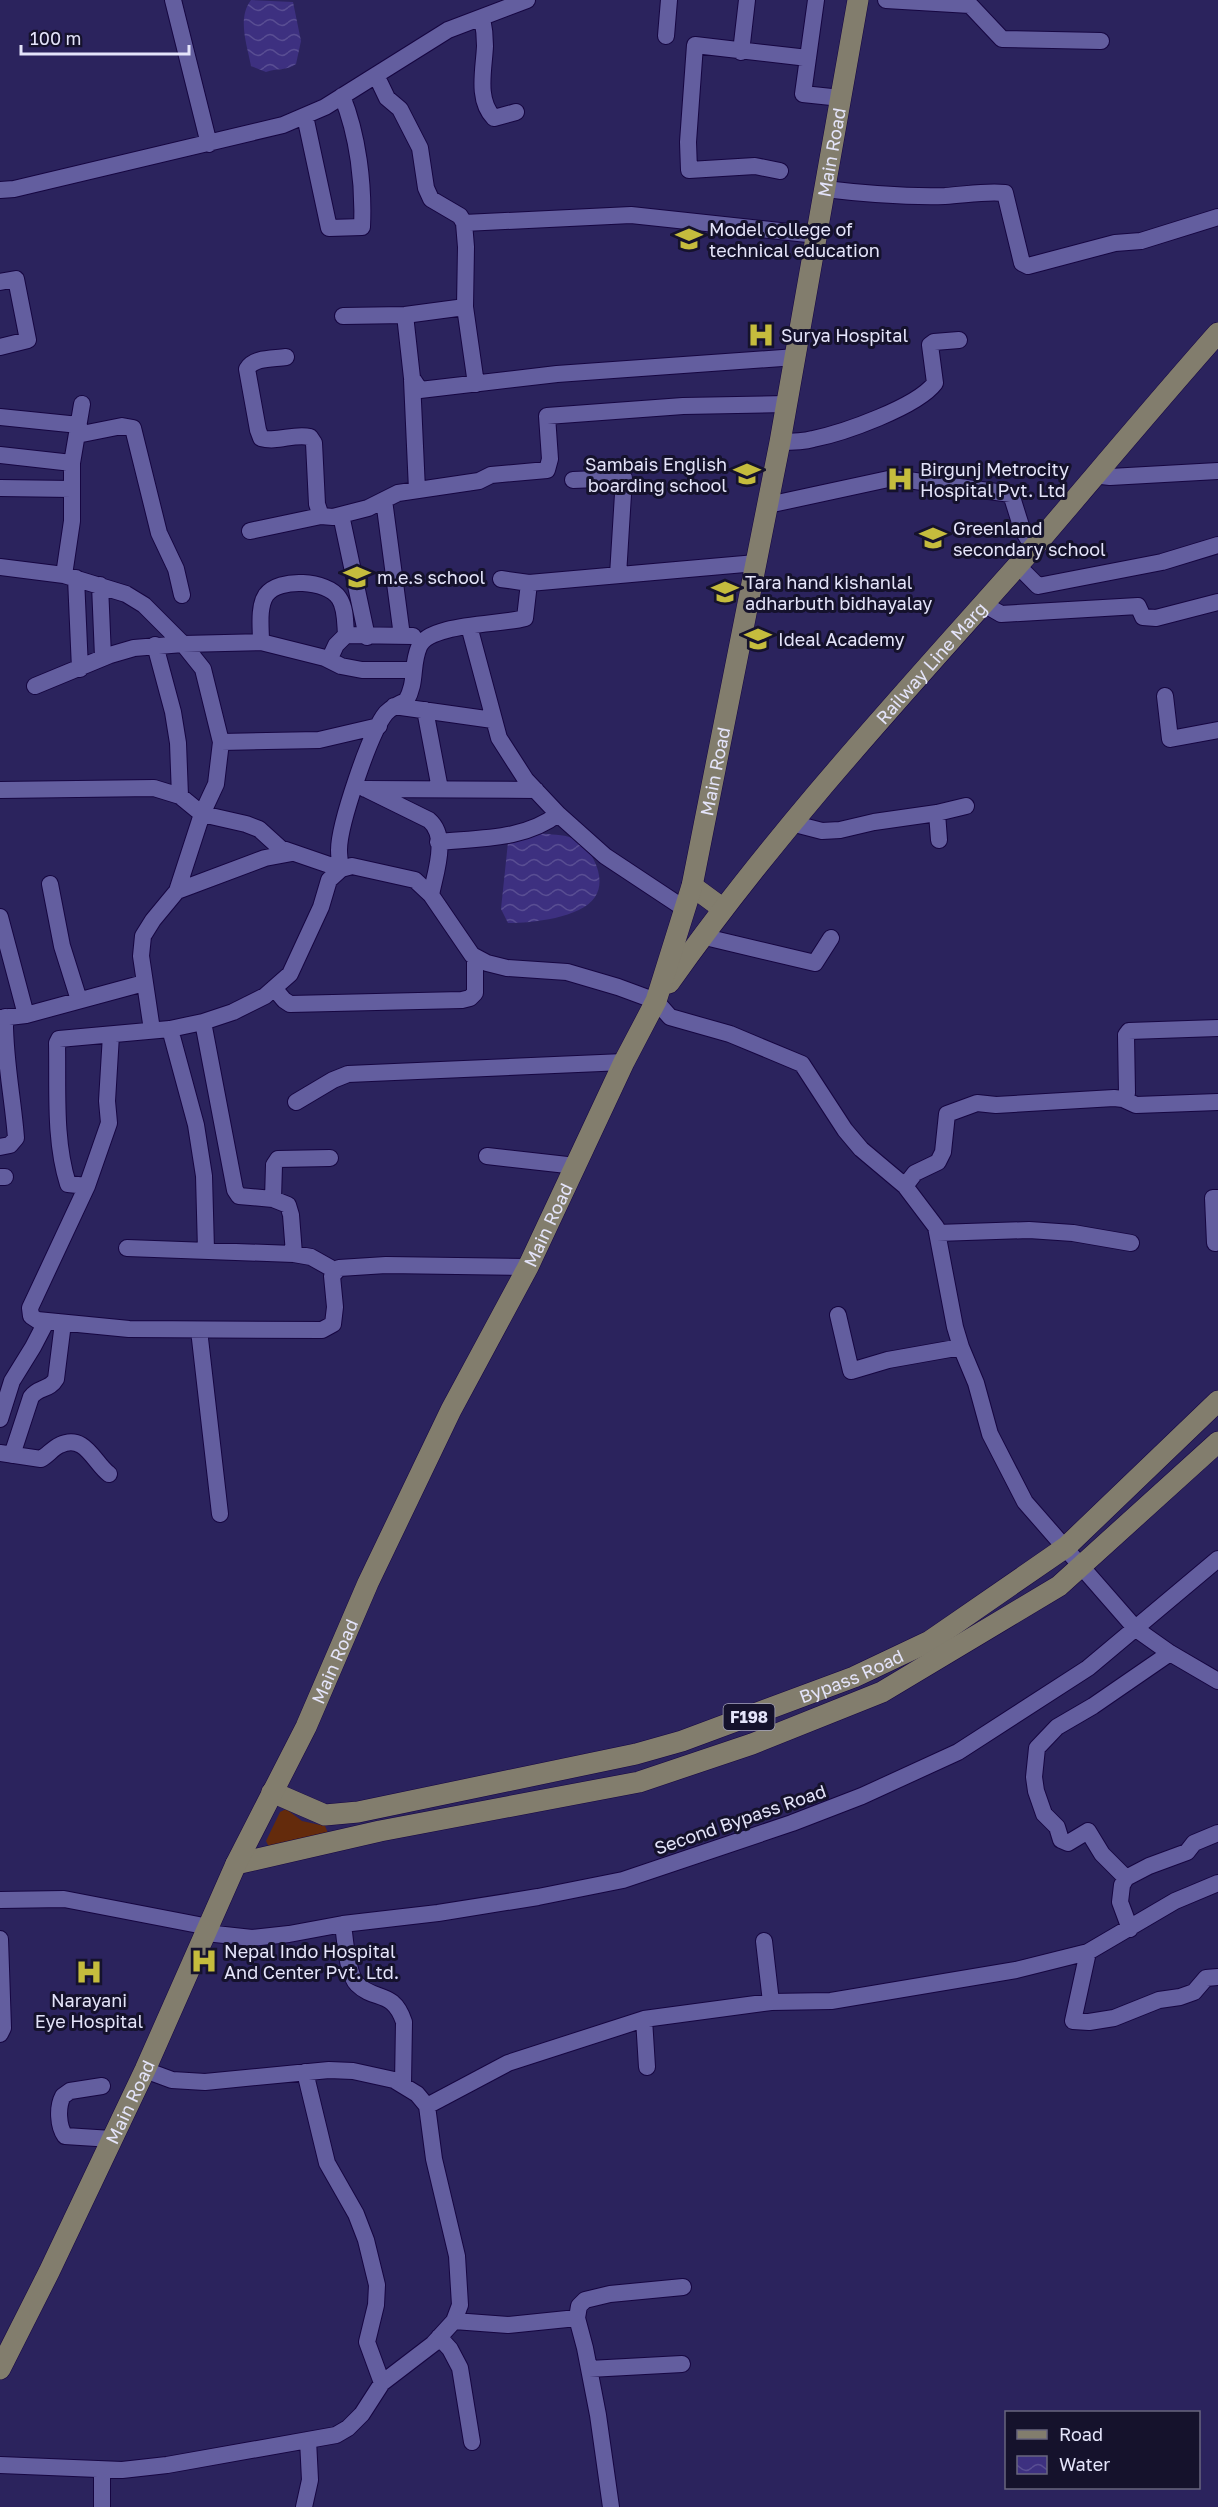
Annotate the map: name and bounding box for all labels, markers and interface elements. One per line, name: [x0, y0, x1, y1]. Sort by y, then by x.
scale bar: [21, 18, 189, 56]
text: 100 m: [30, 27, 81, 49]
street label: Main Road: [812, 106, 850, 199]
place label: Model college of technical education: [709, 218, 880, 261]
school or university icon: Model college of technical education: [674, 224, 704, 254]
hospital icon: Surya Hospital: [746, 320, 776, 350]
place label: Surya Hospital: [781, 324, 908, 346]
place label: Sambais English boarding school: [585, 453, 727, 496]
place label: Birgunj Metrocity Hospital Pvt. Ltd: [920, 458, 1069, 501]
school or university icon: Sambais English boarding school: [732, 459, 762, 489]
hospital icon: Birgunj Metrocity Hospital Pvt. Ltd: [885, 464, 915, 494]
place label: Greenland secondary school: [953, 517, 1106, 560]
school or university icon: Greenland secondary school: [918, 523, 948, 553]
school or university icon: m.e.s school: [342, 562, 372, 592]
place label: m.e.s school: [377, 566, 486, 588]
place label: Tara hand kishanlal adharbuth bidhayalay: [745, 571, 932, 614]
school or university icon: Tara hand kishanlal adharbuth bidhayalay: [710, 577, 740, 607]
street label: Railway Line Marg: [871, 597, 991, 728]
school or university icon: Ideal Academy: [743, 624, 773, 654]
place label: Ideal Academy: [778, 628, 905, 650]
street label: Main Road: [695, 725, 734, 818]
street label: Main Road: [519, 1179, 577, 1270]
street label: Main Road: [306, 1615, 362, 1707]
street label: Bypass Road: [796, 1644, 907, 1707]
road number: F198: [724, 1704, 774, 1730]
street label: Second Bypass Road: [651, 1779, 829, 1859]
place label: Nepal Indo Hospital And Center Pvt. Ltd.: [224, 1940, 399, 1983]
hospital icon: Nepal Indo Hospital And Center Pvt. Ltd.: [189, 1946, 219, 1976]
hospital icon: Narayani Eye Hospital: [74, 1957, 104, 1987]
place label: Narayani Eye Hospital: [35, 1989, 143, 2032]
street label: Main Road: [101, 2057, 159, 2147]
legend: [1005, 2411, 1200, 2489]
text: Road: [1059, 2423, 1103, 2445]
text: Water: [1059, 2453, 1110, 2475]

